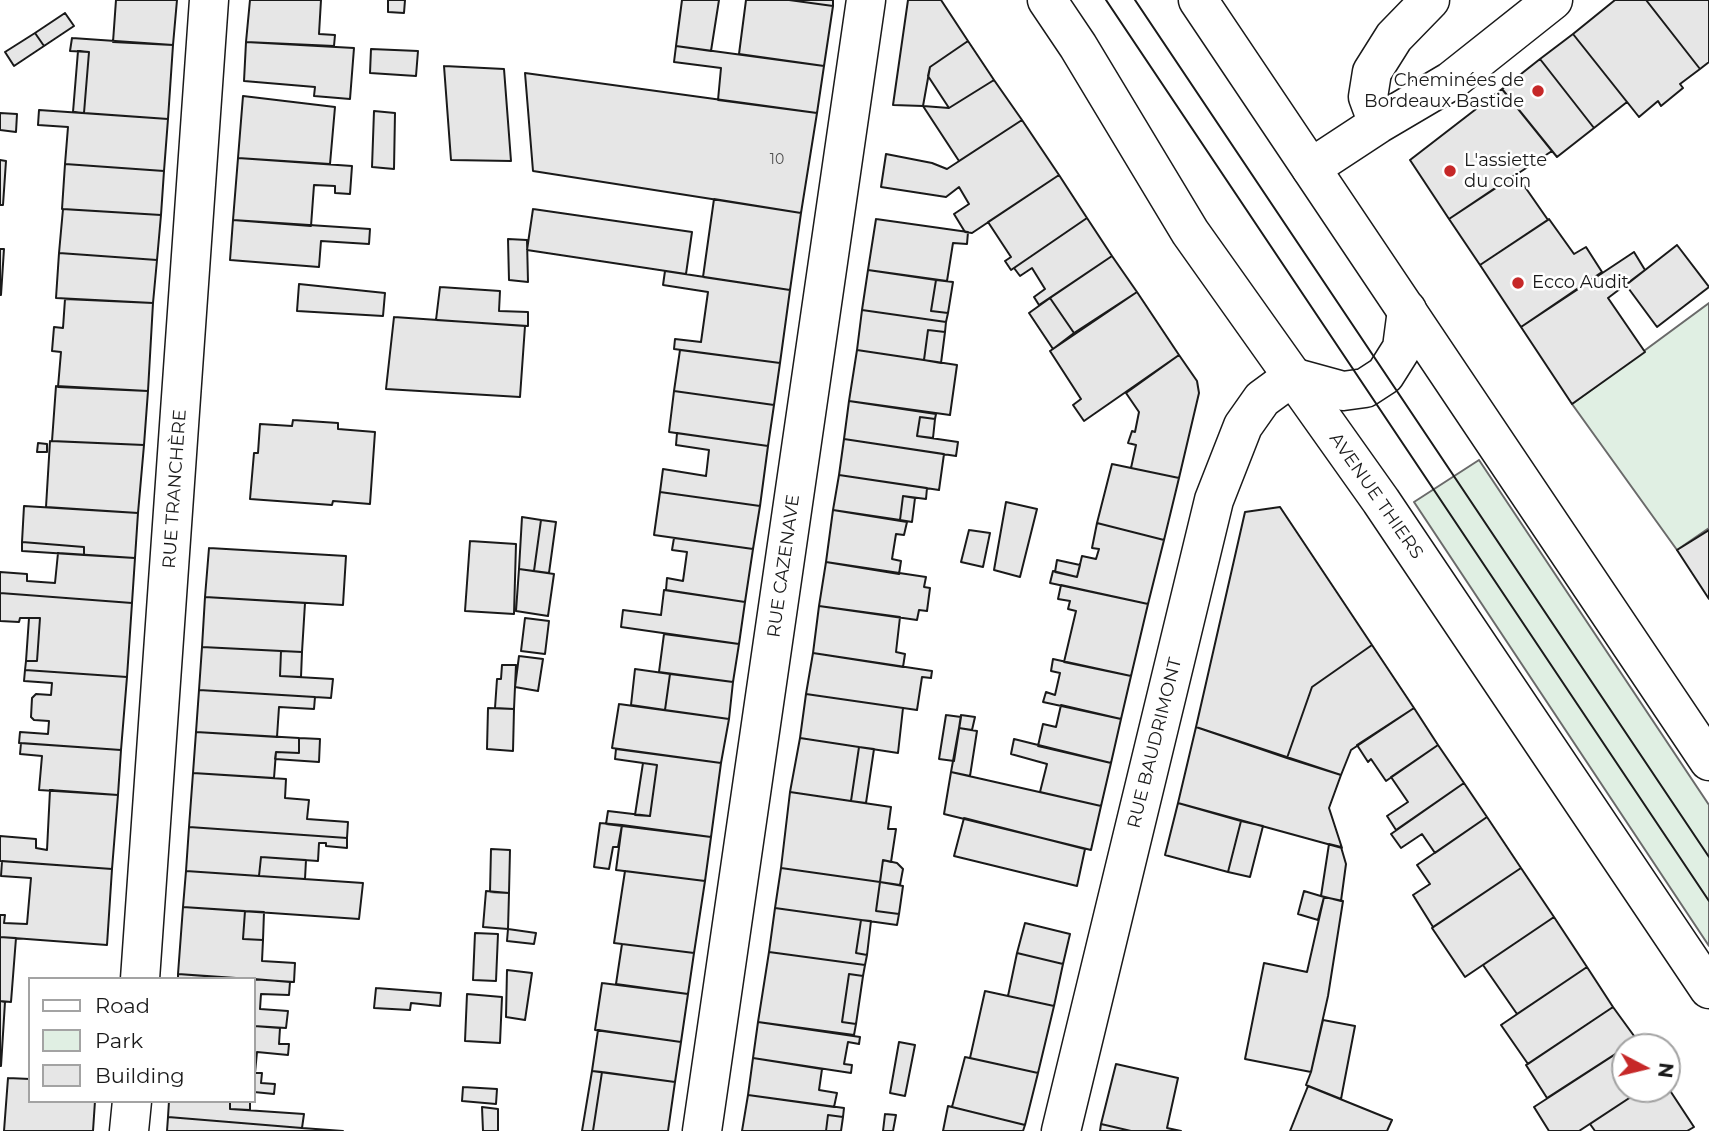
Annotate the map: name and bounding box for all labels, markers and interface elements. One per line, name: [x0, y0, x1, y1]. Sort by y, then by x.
place label: Cheminées de Bordeaux Bastide: [1364, 70, 1524, 112]
marker: Cheminées de Bordeaux Bastide: [1530, 83, 1546, 99]
place label: L'assiette du coin: [1464, 150, 1547, 192]
house number: 10: [770, 152, 784, 168]
marker: L'assiette du coin: [1442, 163, 1458, 179]
place label: Ecco Audit: [1532, 272, 1629, 294]
marker: Ecco Audit: [1510, 275, 1526, 291]
street label: RUE TRANCHÈRE: [159, 409, 191, 569]
street label: AVENUE THIERS: [1324, 429, 1428, 563]
street label: RUE CAZENAVE: [763, 493, 805, 639]
street label: RUE BAUDRIMONT: [1123, 655, 1187, 831]
legend: [28, 977, 256, 1103]
text: Road: [95, 993, 150, 1018]
text: Park: [95, 1028, 143, 1053]
north arrow: [1611, 1033, 1681, 1103]
text: N: [1653, 1061, 1678, 1079]
text: Building: [95, 1063, 185, 1088]

